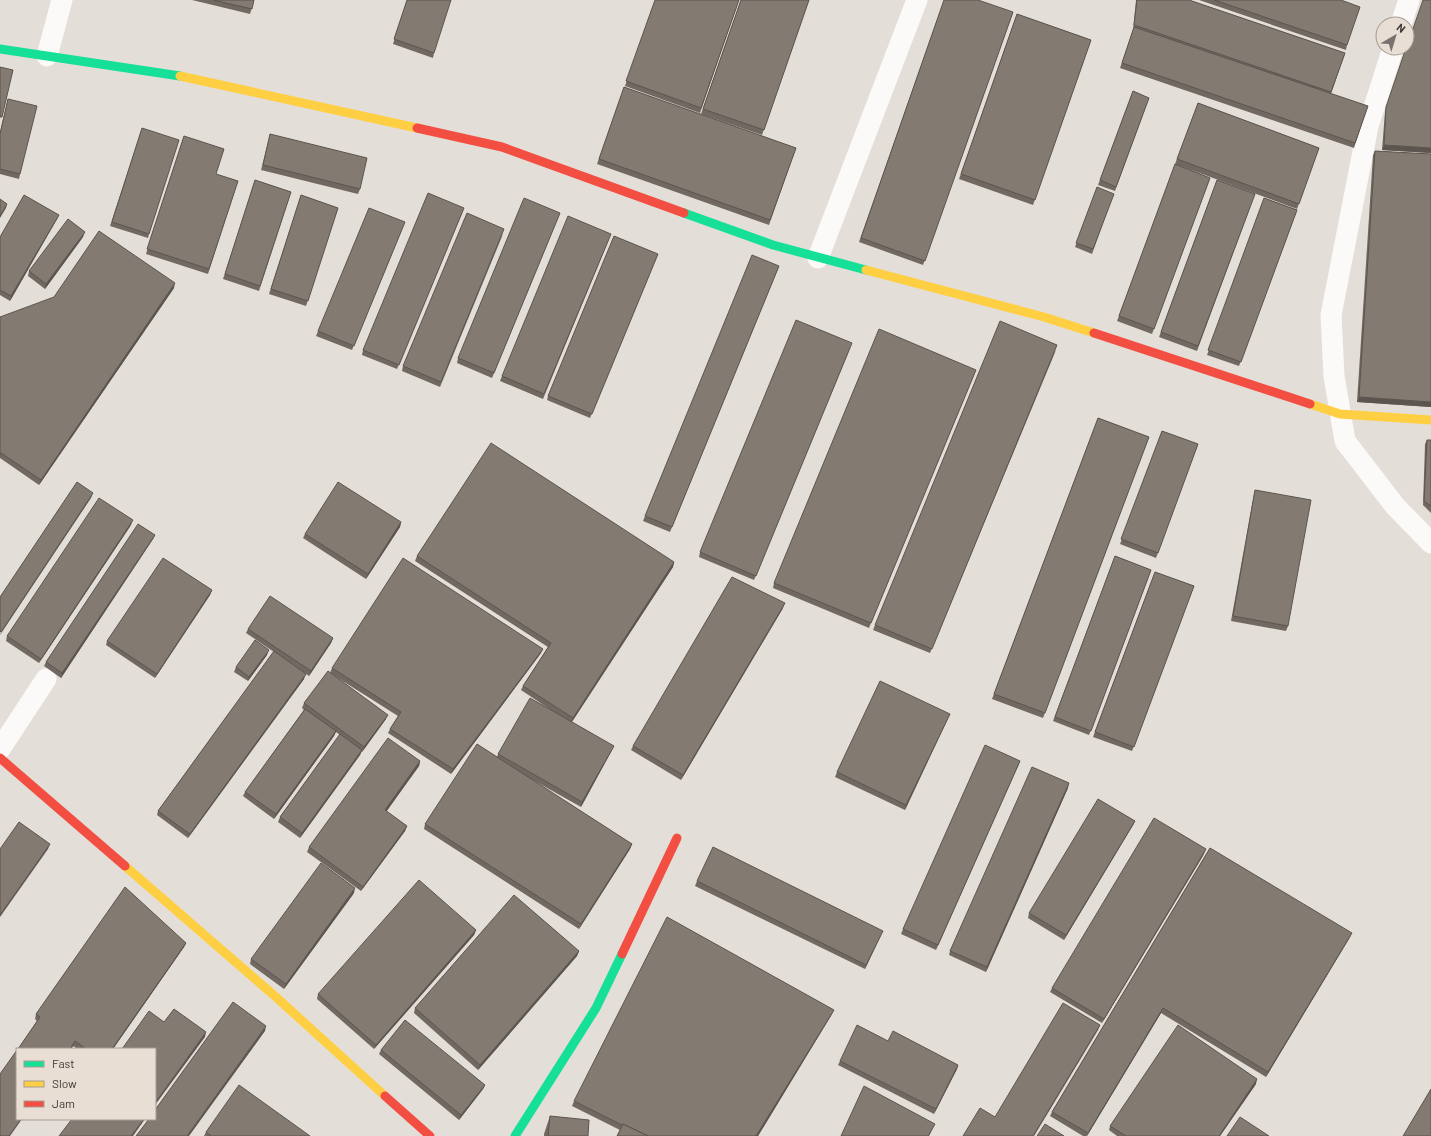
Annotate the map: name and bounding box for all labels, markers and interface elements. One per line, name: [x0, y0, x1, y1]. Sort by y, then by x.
north arrow: [1375, 16, 1415, 56]
text: N: [1395, 20, 1408, 35]
legend: [16, 1048, 156, 1120]
text: Fast: [52, 1056, 75, 1070]
text: Slow: [52, 1076, 77, 1090]
text: Jam: [52, 1096, 75, 1110]

